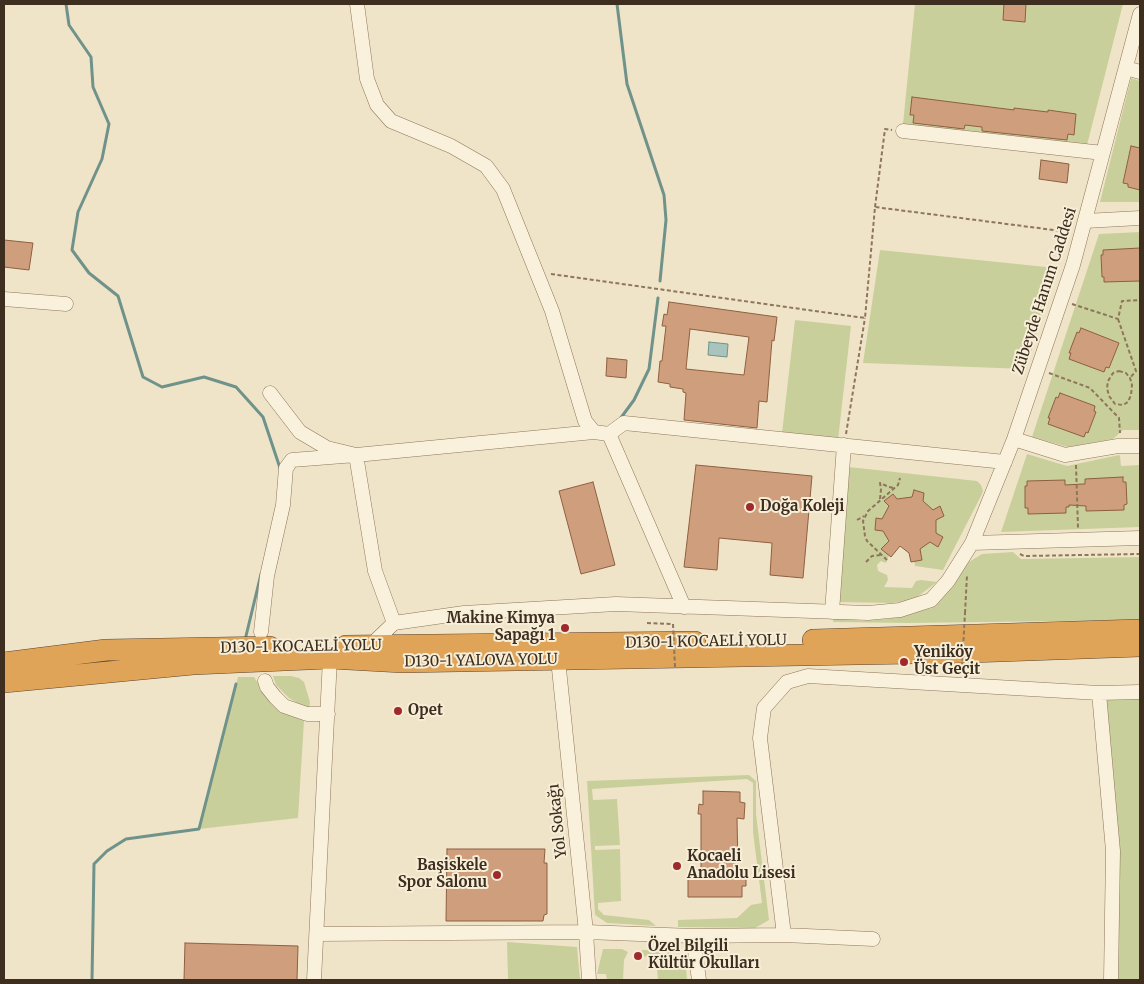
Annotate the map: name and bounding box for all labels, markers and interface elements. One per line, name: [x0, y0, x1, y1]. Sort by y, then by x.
street label: Zübeyde Hanım Caddesi: [1009, 205, 1081, 377]
place label: Doğa Koleji: [760, 498, 844, 516]
marker: Doğa Koleji: [744, 501, 756, 513]
place label: Makine Kimya Sapağı 1: [446, 610, 555, 645]
marker: Makine Kimya Sapağı 1: [559, 622, 571, 634]
street label: D130-1 KOCAELİ YOLU: [625, 632, 787, 652]
street label: D130-1 KOCAELİ YOLU: [220, 637, 382, 657]
place label: Yeniköy Üst Geçit: [914, 644, 980, 679]
street label: D130-1 YALOVA YOLU: [404, 651, 558, 671]
marker: Yeniköy Üst Geçit: [898, 656, 910, 668]
place label: Opet: [408, 702, 443, 720]
marker: Opet: [392, 705, 404, 717]
street label: Yol Sokağı: [545, 783, 571, 859]
place label: Kocaeli Anadolu Lisesi: [687, 848, 796, 883]
place label: Başiskele Spor Salonu: [398, 857, 487, 892]
marker: Kocaeli Anadolu Lisesi: [671, 860, 683, 872]
marker: Başiskele Spor Salonu: [491, 869, 503, 881]
place label: Özel Bilgili Kültür Okulları: [648, 938, 760, 973]
marker: Özel Bilgili Kültür Okulları: [632, 950, 644, 962]

